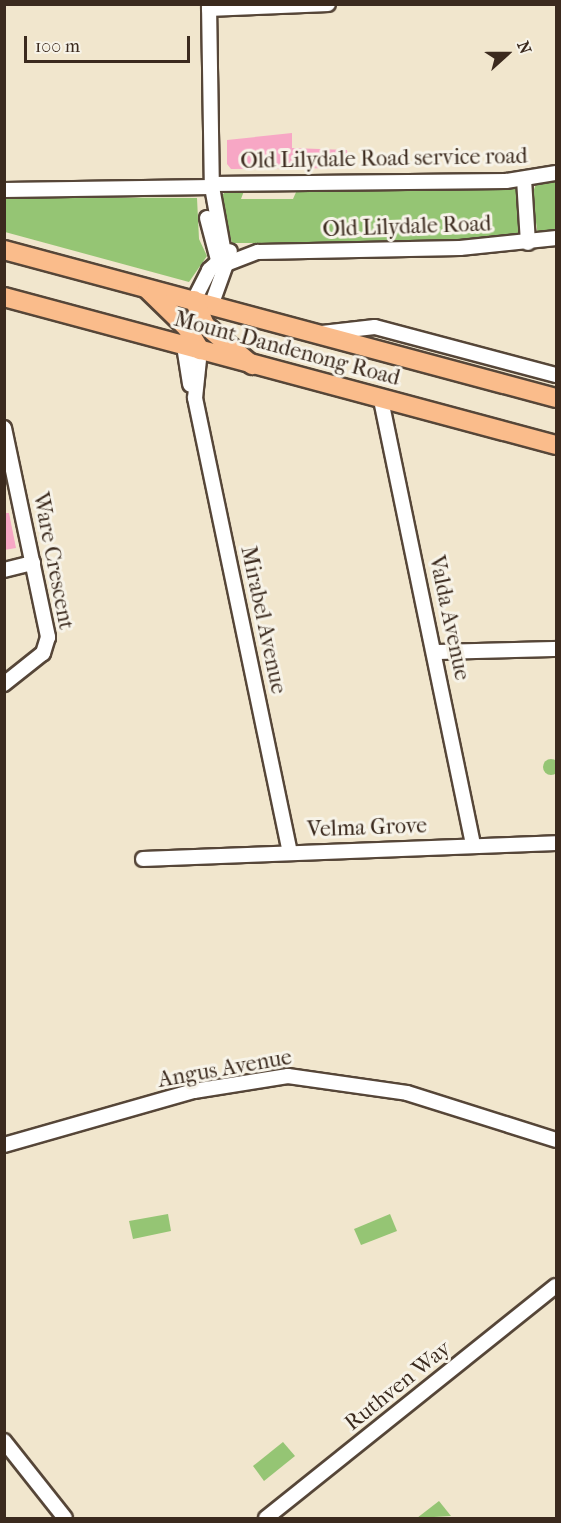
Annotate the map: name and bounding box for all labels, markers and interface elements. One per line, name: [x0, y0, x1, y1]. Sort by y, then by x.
scale bar: [27, 24, 194, 62]
north arrow: [477, 24, 537, 84]
text: 100 m: [35, 36, 80, 57]
text: N: [513, 38, 535, 56]
street label: Old Lilydale Road service road: [240, 143, 528, 175]
street label: Old Lilydale Road: [322, 211, 492, 243]
street label: Mount Dandenong Road: [171, 306, 403, 392]
street label: Ware Crescent: [27, 490, 79, 632]
street label: Mirabel Avenue: [234, 544, 292, 696]
street label: Valda Avenue: [423, 553, 475, 683]
street label: Velma Grove: [307, 813, 427, 843]
street label: Angus Avenue: [156, 1044, 294, 1094]
street label: Ruthven Way: [340, 1335, 456, 1437]

